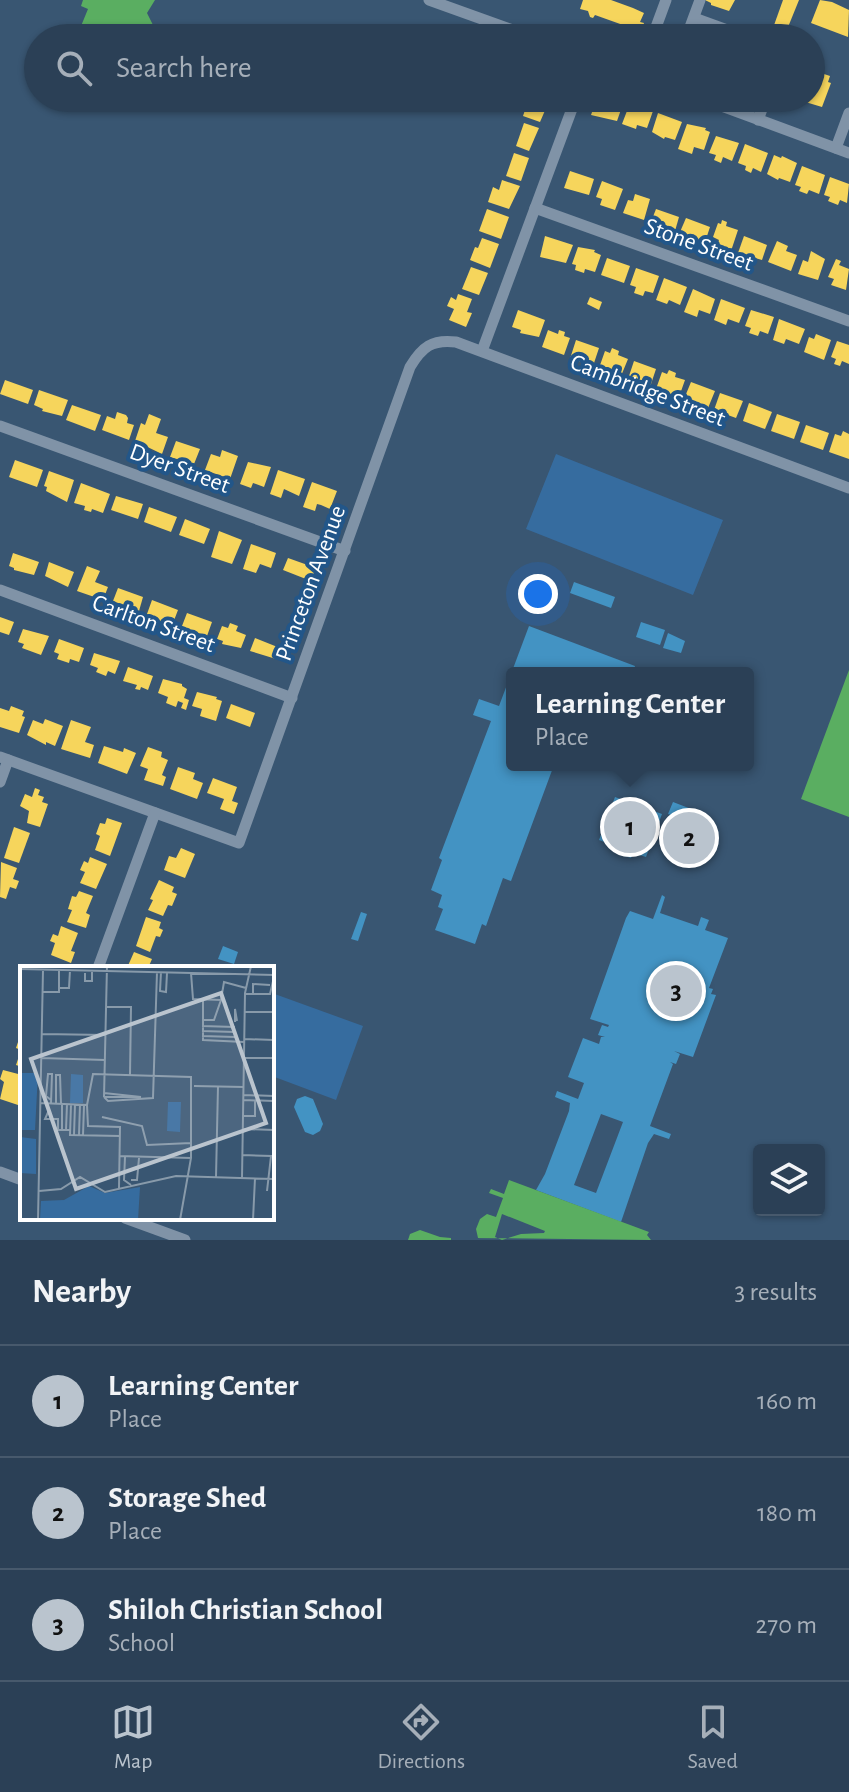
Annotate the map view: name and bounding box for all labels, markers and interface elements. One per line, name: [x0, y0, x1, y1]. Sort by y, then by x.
search box: [24, 24, 825, 112]
icon: search: [52, 46, 96, 90]
text: Search here: [116, 53, 252, 83]
street label: Stone Street: [641, 214, 757, 276]
street label: Cambridge Street: [567, 350, 729, 432]
street label: Dyer Street: [126, 440, 233, 498]
street label: Princeton Avenue: [272, 502, 350, 664]
your location: [518, 574, 558, 614]
street label: Carlton Street: [89, 591, 219, 657]
popup: [506, 667, 754, 771]
text: Learning Center: [535, 689, 725, 719]
text: Place: [535, 724, 589, 750]
pin: 1: [604, 797, 656, 857]
pin: 2: [663, 808, 715, 868]
pin: 3: [650, 961, 702, 1021]
inset map: [20, 966, 274, 1220]
map controls: [753, 1144, 825, 1216]
button: layers: [753, 1144, 825, 1216]
text: Nearby: [32, 1275, 131, 1309]
text: 3 results: [734, 1279, 817, 1305]
text: Learning Center: [108, 1371, 298, 1401]
text: 1: [53, 1388, 63, 1414]
text: 160 m: [757, 1388, 817, 1414]
text: Place: [108, 1406, 162, 1432]
text: Storage Shed: [108, 1483, 266, 1513]
text: 2: [52, 1500, 64, 1526]
text: 180 m: [757, 1500, 817, 1526]
text: Place: [108, 1518, 162, 1544]
text: Shiloh Christian School: [108, 1595, 383, 1625]
text: 3: [52, 1612, 64, 1638]
text: 270 m: [756, 1612, 817, 1638]
text: School: [108, 1630, 175, 1656]
tab: Map: [111, 1700, 155, 1774]
tab: Directions: [377, 1700, 465, 1774]
tab: Saved: [687, 1700, 738, 1774]

